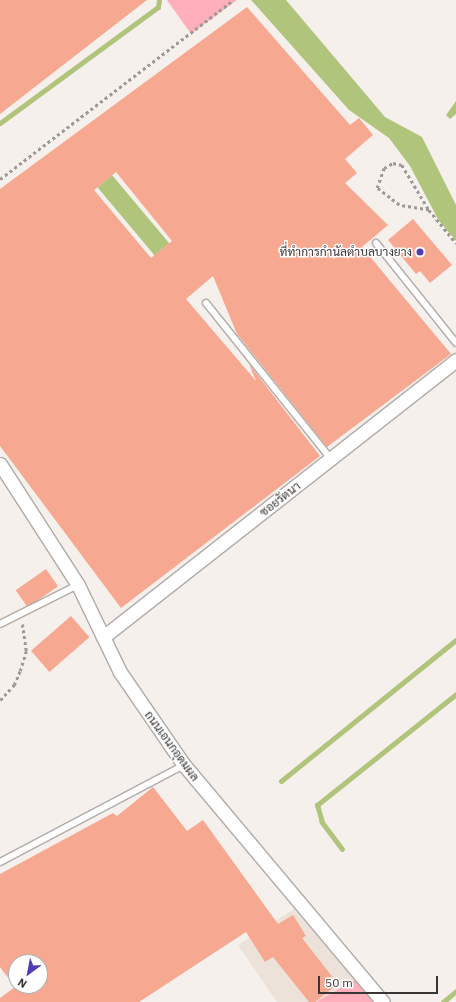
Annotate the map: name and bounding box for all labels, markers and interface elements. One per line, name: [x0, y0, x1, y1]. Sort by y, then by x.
place label: ที่ทำการกำนัลตำบลบางยาง: [280, 245, 412, 259]
marker: ที่ทำการกำนัลตำบลบางยาง: [415, 247, 425, 257]
street label: ซอยรัตนา: [257, 479, 303, 519]
street label: ถนนเอนกอุดมผล: [142, 708, 202, 784]
north arrow: [8, 954, 48, 994]
scale bar: [320, 968, 440, 994]
text: N: [15, 975, 29, 991]
text: 50 m: [325, 975, 353, 990]

